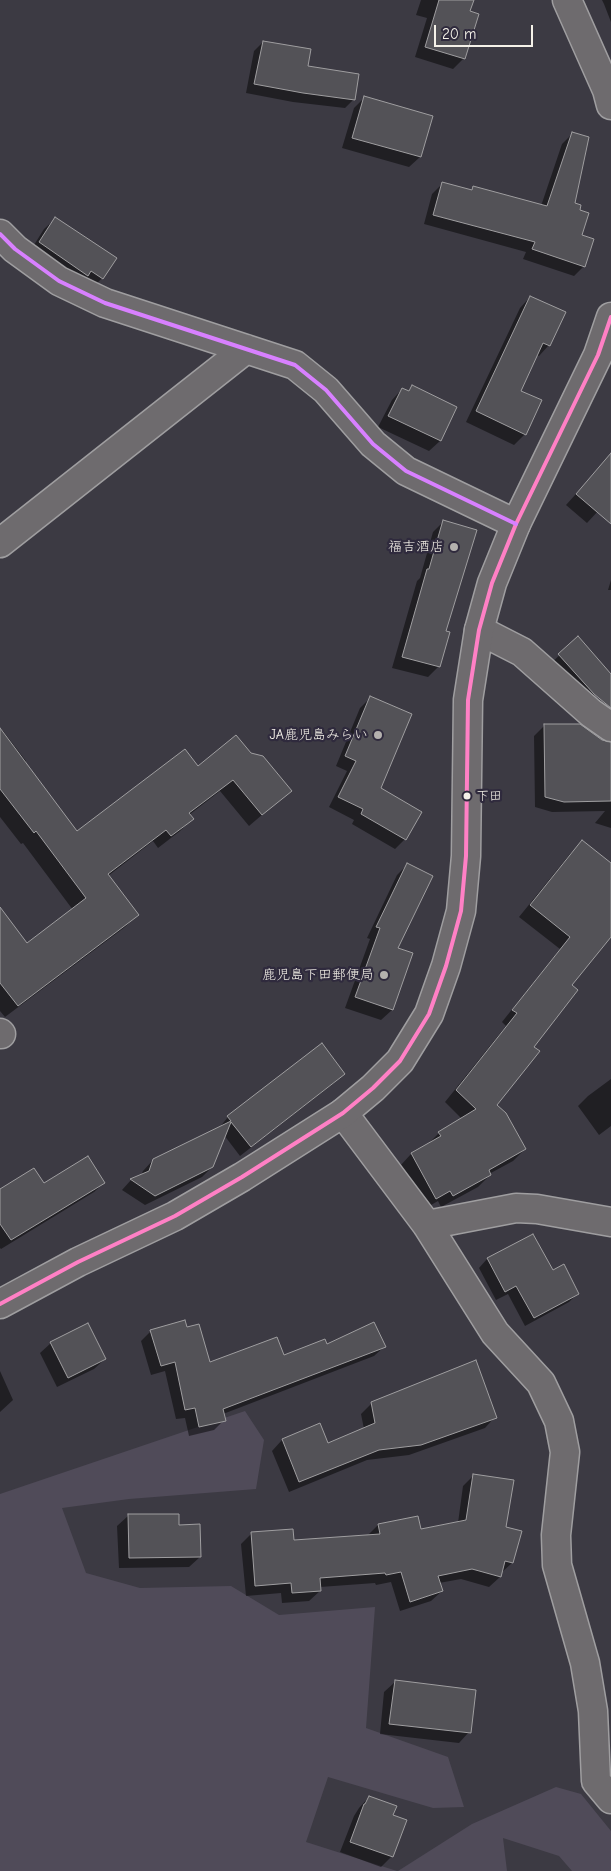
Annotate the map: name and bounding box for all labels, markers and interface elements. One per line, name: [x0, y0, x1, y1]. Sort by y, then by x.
scale bar: [436, 15, 535, 47]
text: 20 m: [442, 25, 476, 43]
place label: 福吉酒店: [388, 539, 444, 555]
marker: 福吉酒店: [448, 541, 460, 553]
place label: JA鹿児島みらい: [269, 727, 368, 743]
marker: JA鹿児島みらい: [372, 729, 384, 741]
place label: 下田: [476, 788, 502, 804]
marker: 下田: [462, 791, 472, 801]
place label: 鹿児島下田郵便局: [262, 967, 374, 983]
marker: 鹿児島下田郵便局: [378, 969, 390, 981]

